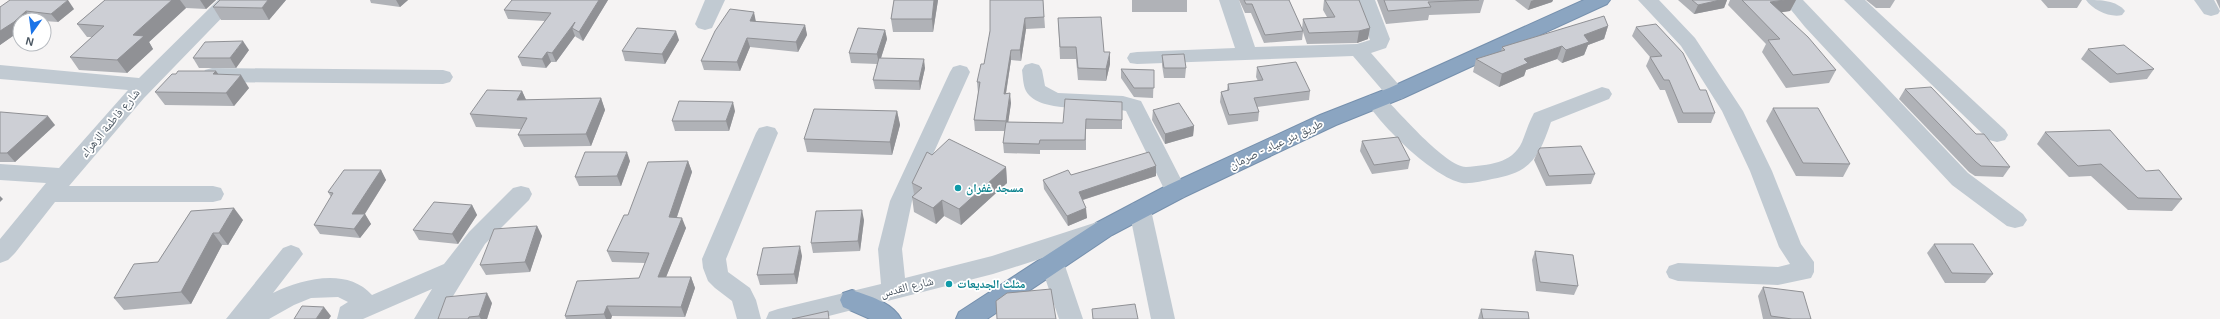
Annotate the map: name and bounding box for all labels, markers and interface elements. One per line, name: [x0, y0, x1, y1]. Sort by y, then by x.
north arrow: [12, 12, 52, 52]
text: N: [24, 35, 35, 48]
street label: شارع فاطمة الزهراء: [77, 86, 144, 161]
street label: طريق بئر عياد - صرمان: [1227, 116, 1325, 172]
place label: مسجد غفران: [966, 181, 1024, 196]
marker: مسجد غفران: [953, 183, 963, 193]
street label: شارع القدس: [879, 274, 935, 301]
place label: مثلث الجديعات: [957, 277, 1026, 291]
marker: مثلث الجديعات: [944, 279, 954, 289]

